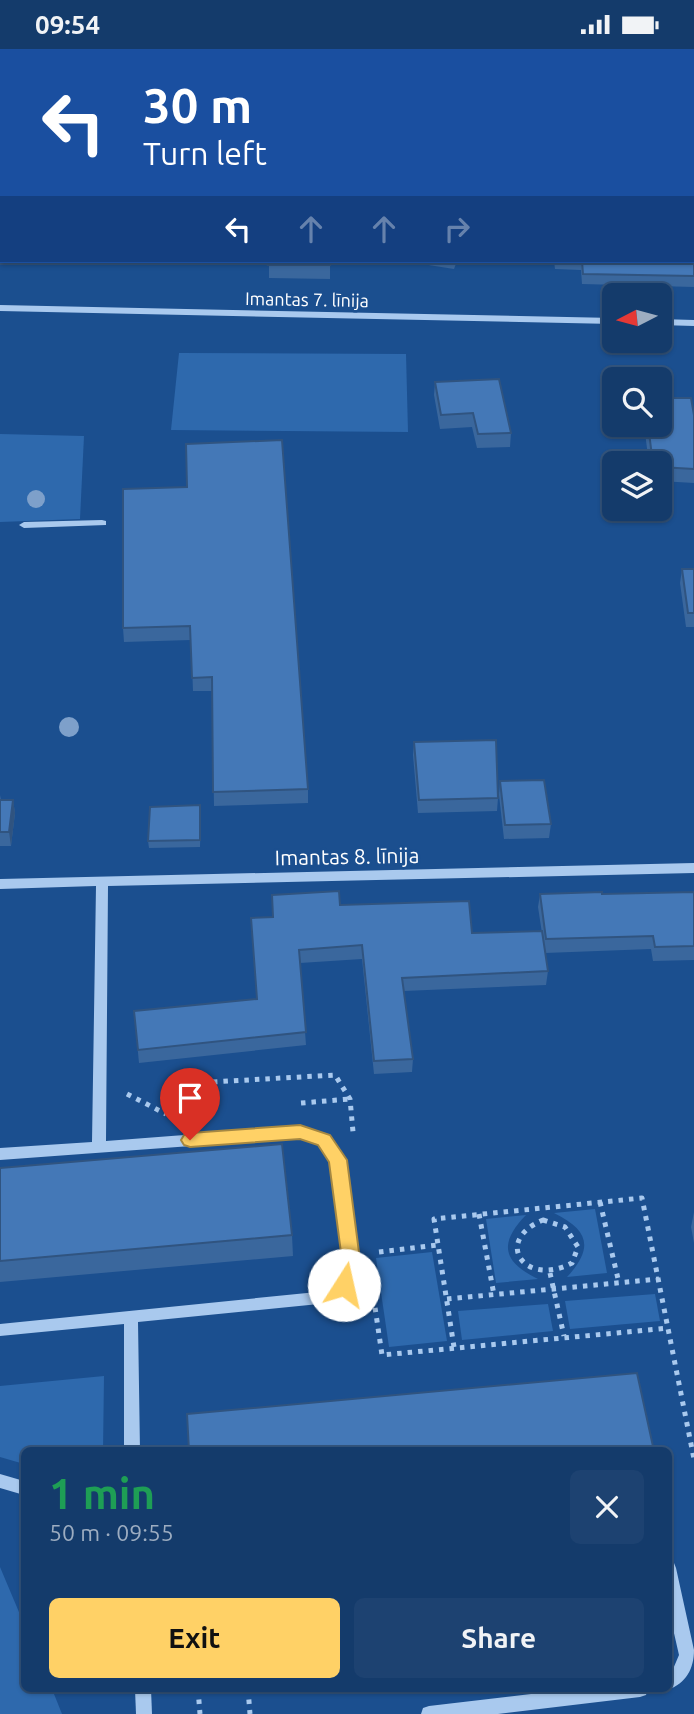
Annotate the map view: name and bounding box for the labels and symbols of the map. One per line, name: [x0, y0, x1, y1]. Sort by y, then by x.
north arrow: [602, 283, 672, 353]
street label: Imantas 7. līnija: [245, 288, 369, 310]
street label: Imantas 8. līnija: [274, 843, 420, 869]
pin: [160, 1068, 220, 1140]
position arrow: [307, 1248, 381, 1322]

